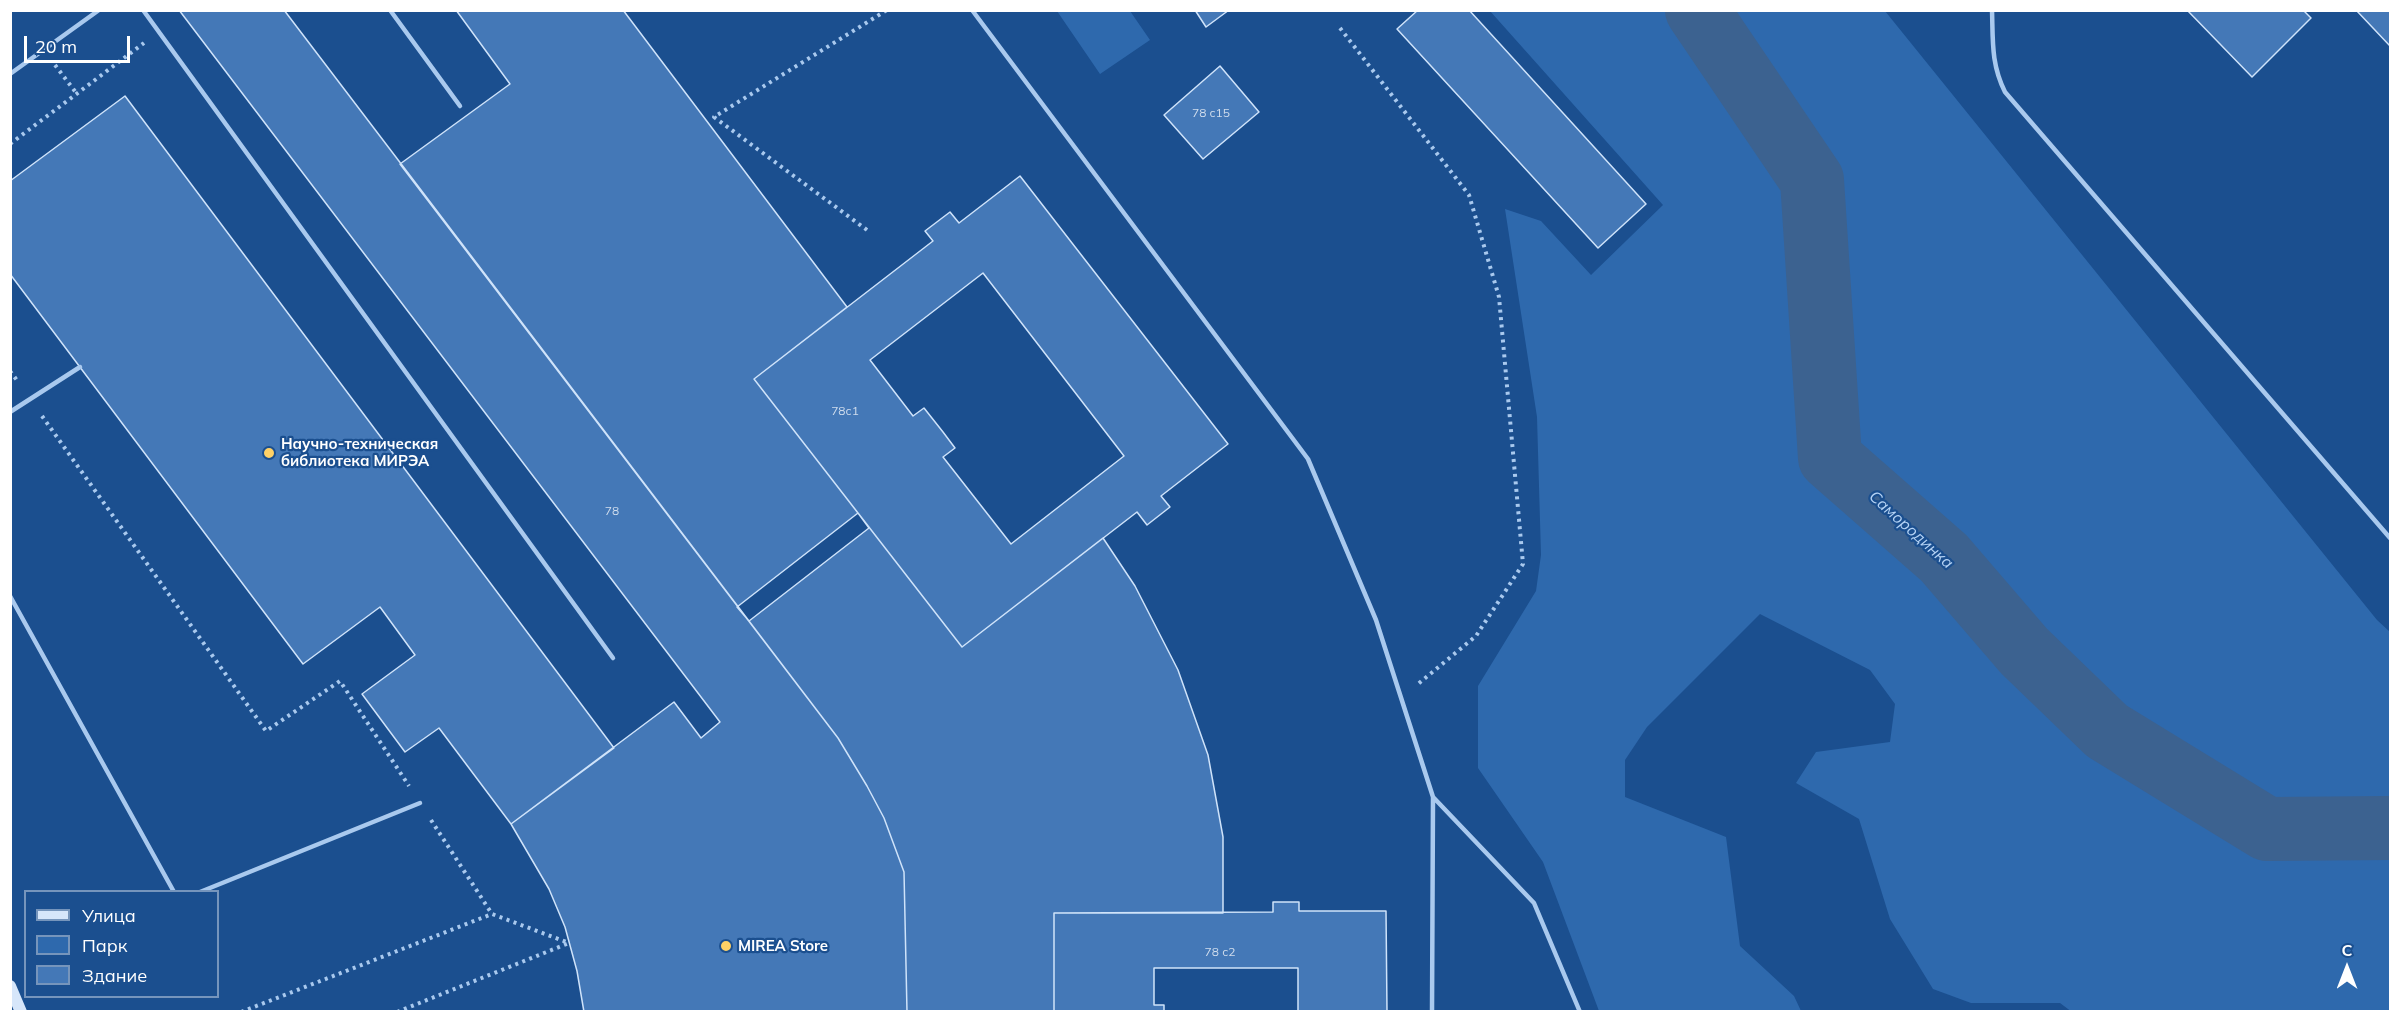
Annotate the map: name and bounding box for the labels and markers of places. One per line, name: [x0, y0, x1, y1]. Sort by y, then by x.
place label: Научно-техническая библиотека МИРЭА: [281, 435, 438, 470]
marker: Научно-техническая библиотека МИРЭА: [262, 446, 276, 460]
place label: MIREA Store: [738, 937, 828, 955]
marker: MIREA Store: [719, 939, 733, 953]

